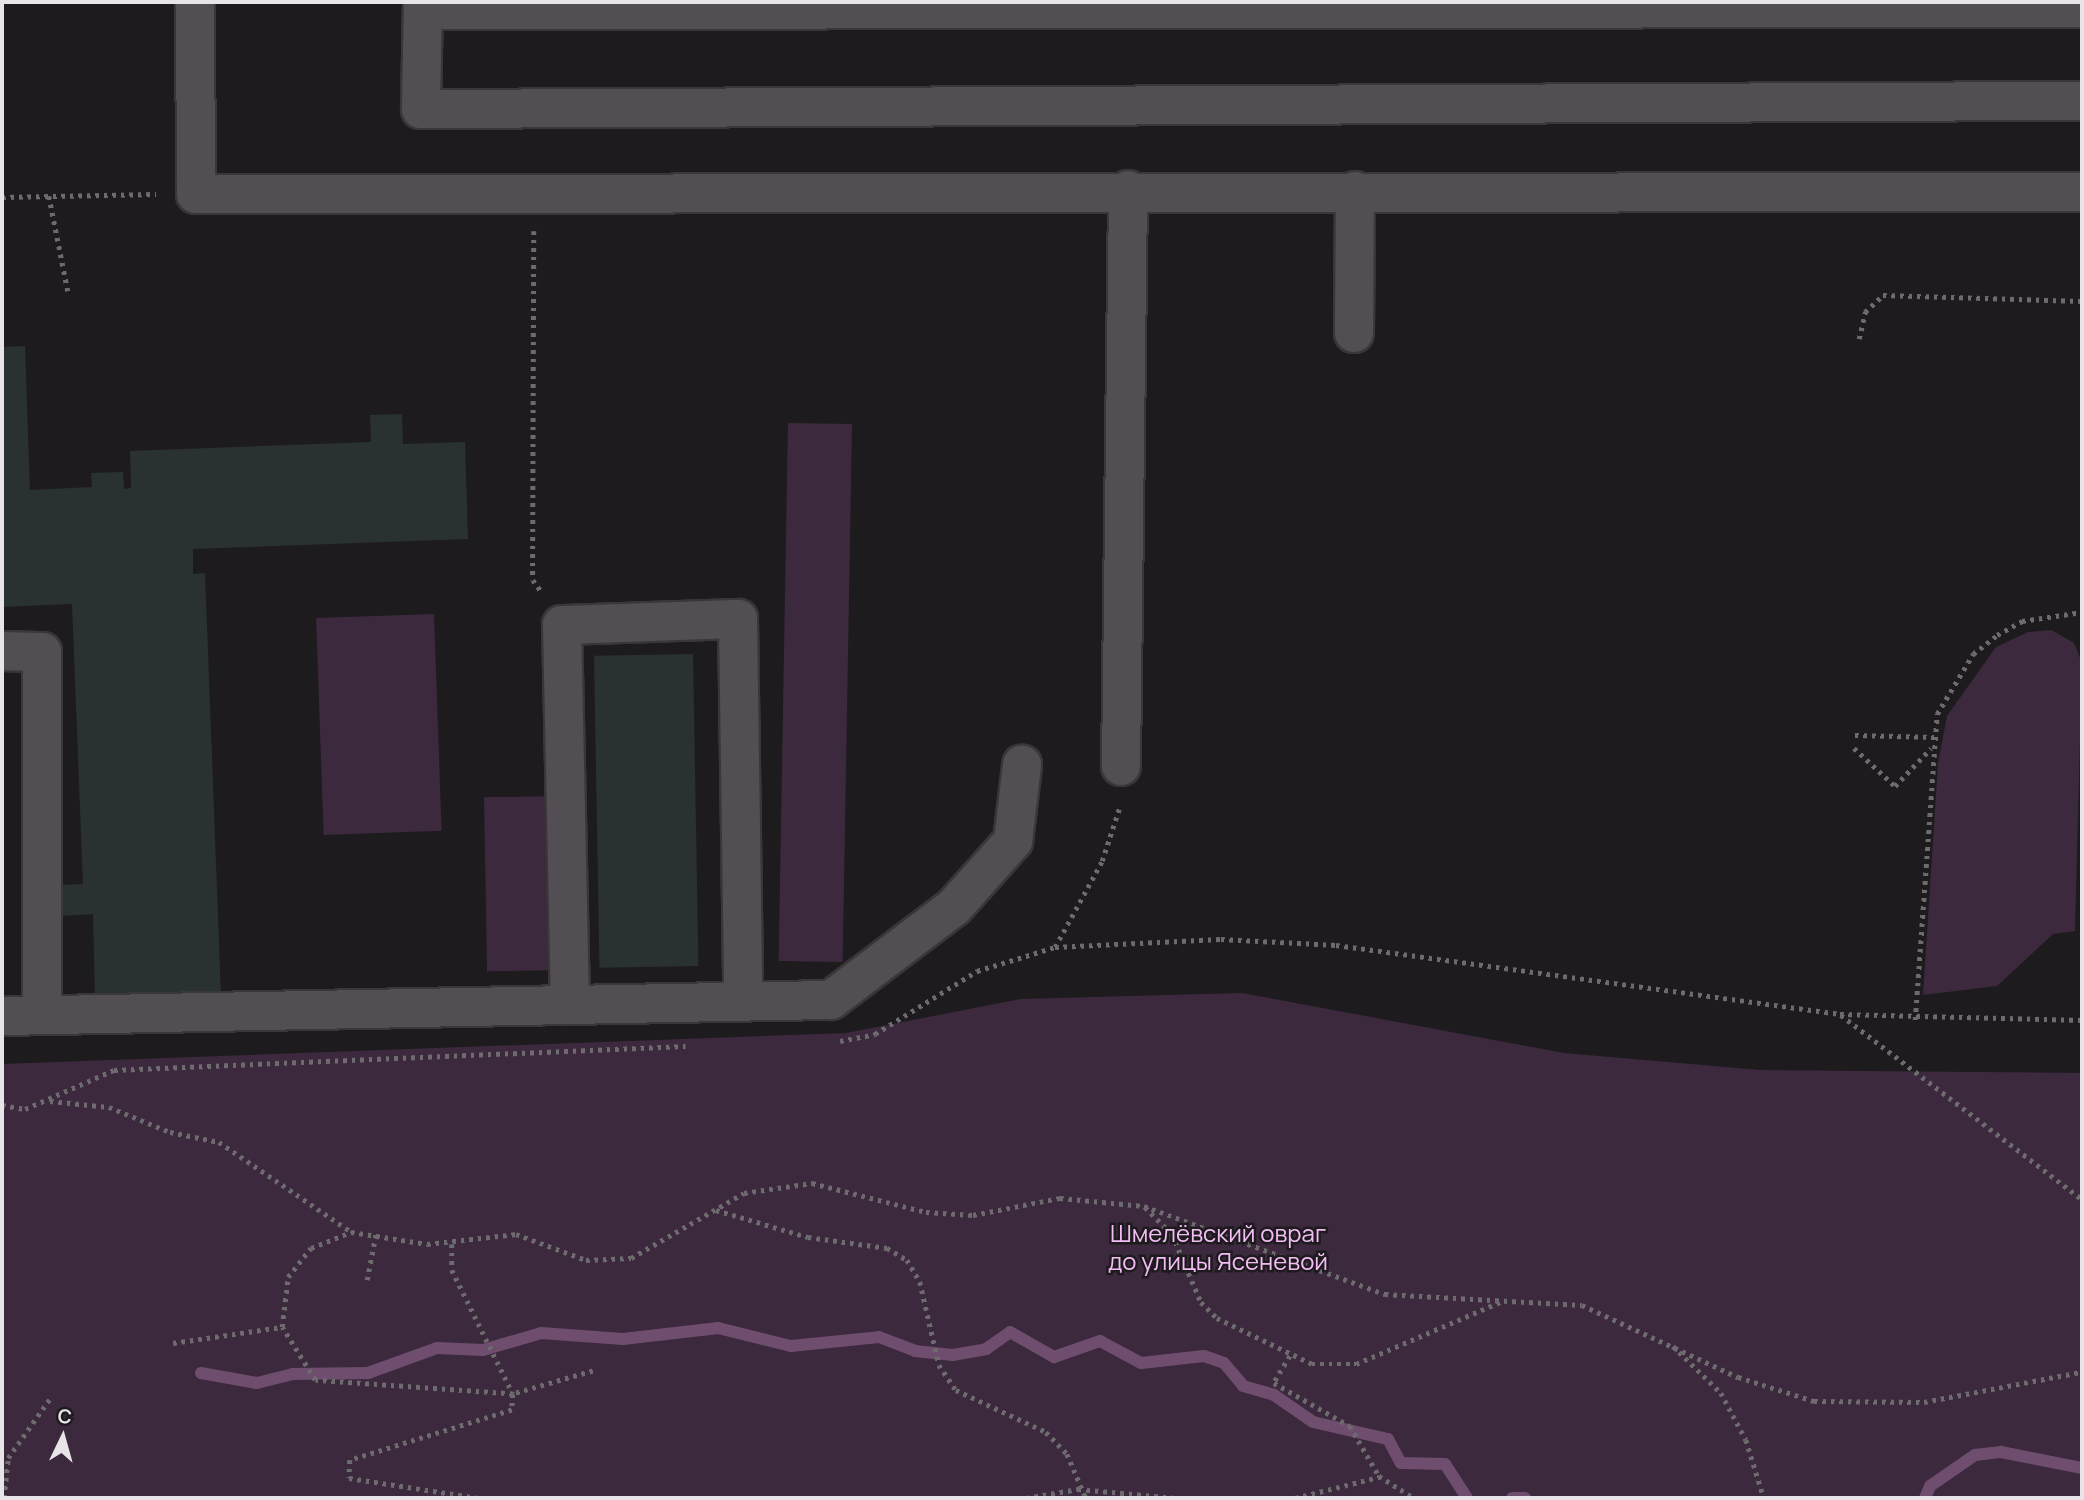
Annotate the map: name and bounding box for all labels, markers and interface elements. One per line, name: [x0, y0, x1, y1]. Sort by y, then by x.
park label: Шмелёвский овраг до улицы Ясеневой: [1108, 1219, 1328, 1275]
north arrow: [28, 1402, 98, 1472]
text: С: [57, 1403, 73, 1430]

